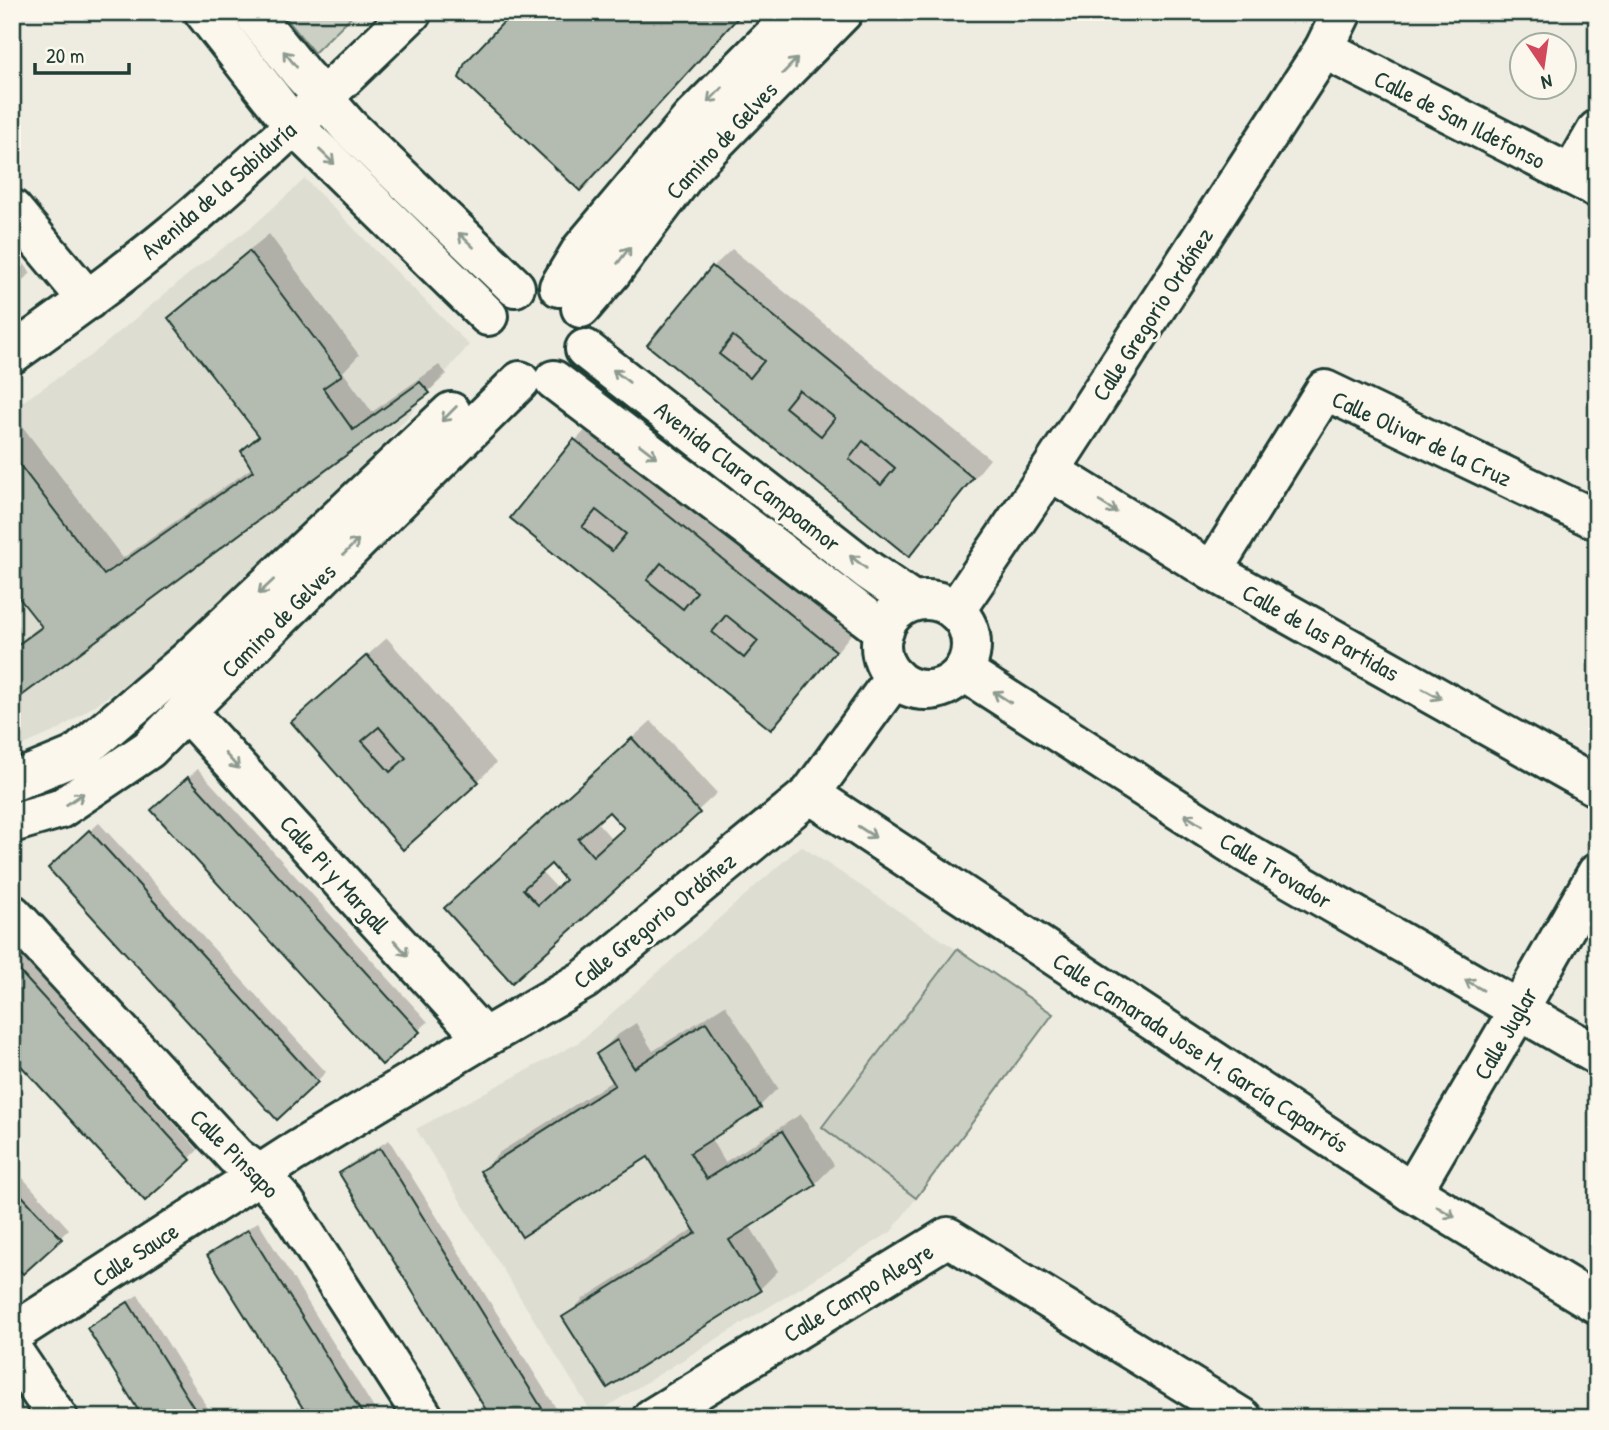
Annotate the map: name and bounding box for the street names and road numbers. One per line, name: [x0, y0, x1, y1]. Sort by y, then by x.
street label: Calle de San Ildefonso: [1369, 62, 1551, 176]
street label: Camino de Gelves: [658, 74, 784, 206]
street label: Avenida de la Sabiduría: [134, 114, 302, 266]
street label: Calle Gregorio Ordóñez: [1084, 221, 1220, 407]
street label: Calle Olivar de la Cruz: [1327, 382, 1517, 494]
street label: Avenida Clara Campoamor: [648, 393, 848, 559]
street label: Camino de Gelves: [213, 555, 343, 685]
street label: Calle de las Partidas: [1237, 576, 1405, 688]
street label: Calle Pi y Margall: [273, 808, 397, 941]
street label: Calle Trovador: [1214, 824, 1338, 916]
street label: Calle Gregorio Ordóñez: [566, 844, 742, 996]
street label: Calle Camarada Jose M. García Caparrós: [1047, 944, 1355, 1160]
street label: Calle Juglar: [1466, 981, 1544, 1085]
street label: Calle Pinsapo: [183, 1101, 287, 1205]
street label: Calle Sauce: [86, 1214, 185, 1294]
street label: Calle Campo Alegre: [777, 1234, 939, 1349]

